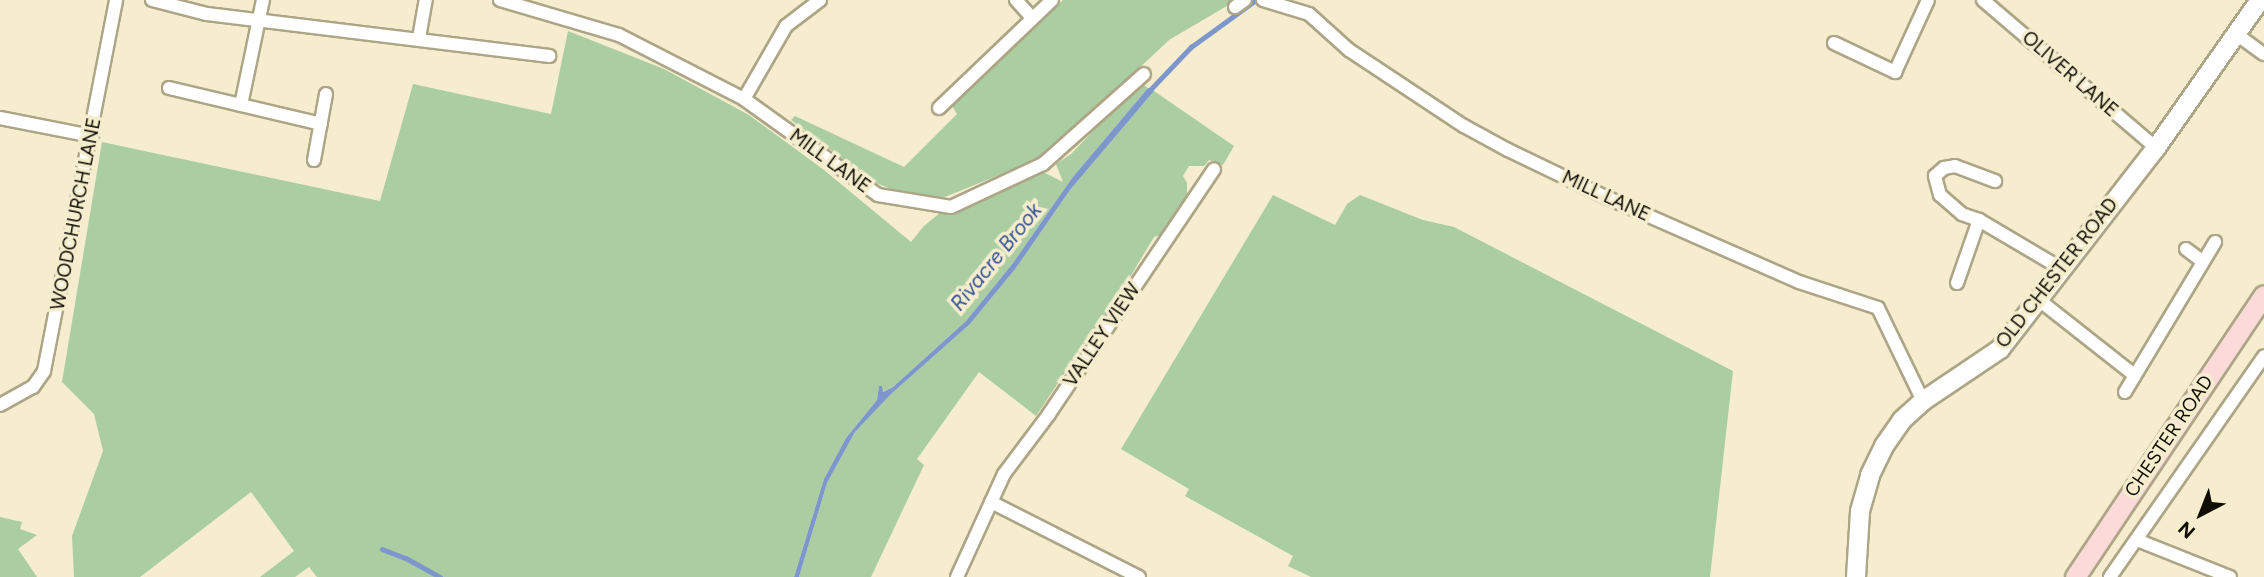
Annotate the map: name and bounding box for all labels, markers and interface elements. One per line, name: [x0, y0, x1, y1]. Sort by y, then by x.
street label: OLIVER LANE: [2017, 26, 2123, 122]
street label: WOODCHURCH LANE: [46, 116, 106, 312]
street label: MILL LANE: [785, 124, 875, 198]
street label: MILL LANE: [1558, 166, 1654, 226]
street label: OLD CHESTER ROAD: [1991, 193, 2123, 353]
water label: Rivacre Brook: [945, 198, 1047, 316]
street label: VALLEY VIEW: [1059, 279, 1145, 391]
street label: CHESTER ROAD: [2120, 371, 2218, 501]
north arrow: [2166, 479, 2236, 549]
text: N: [2173, 517, 2200, 543]

